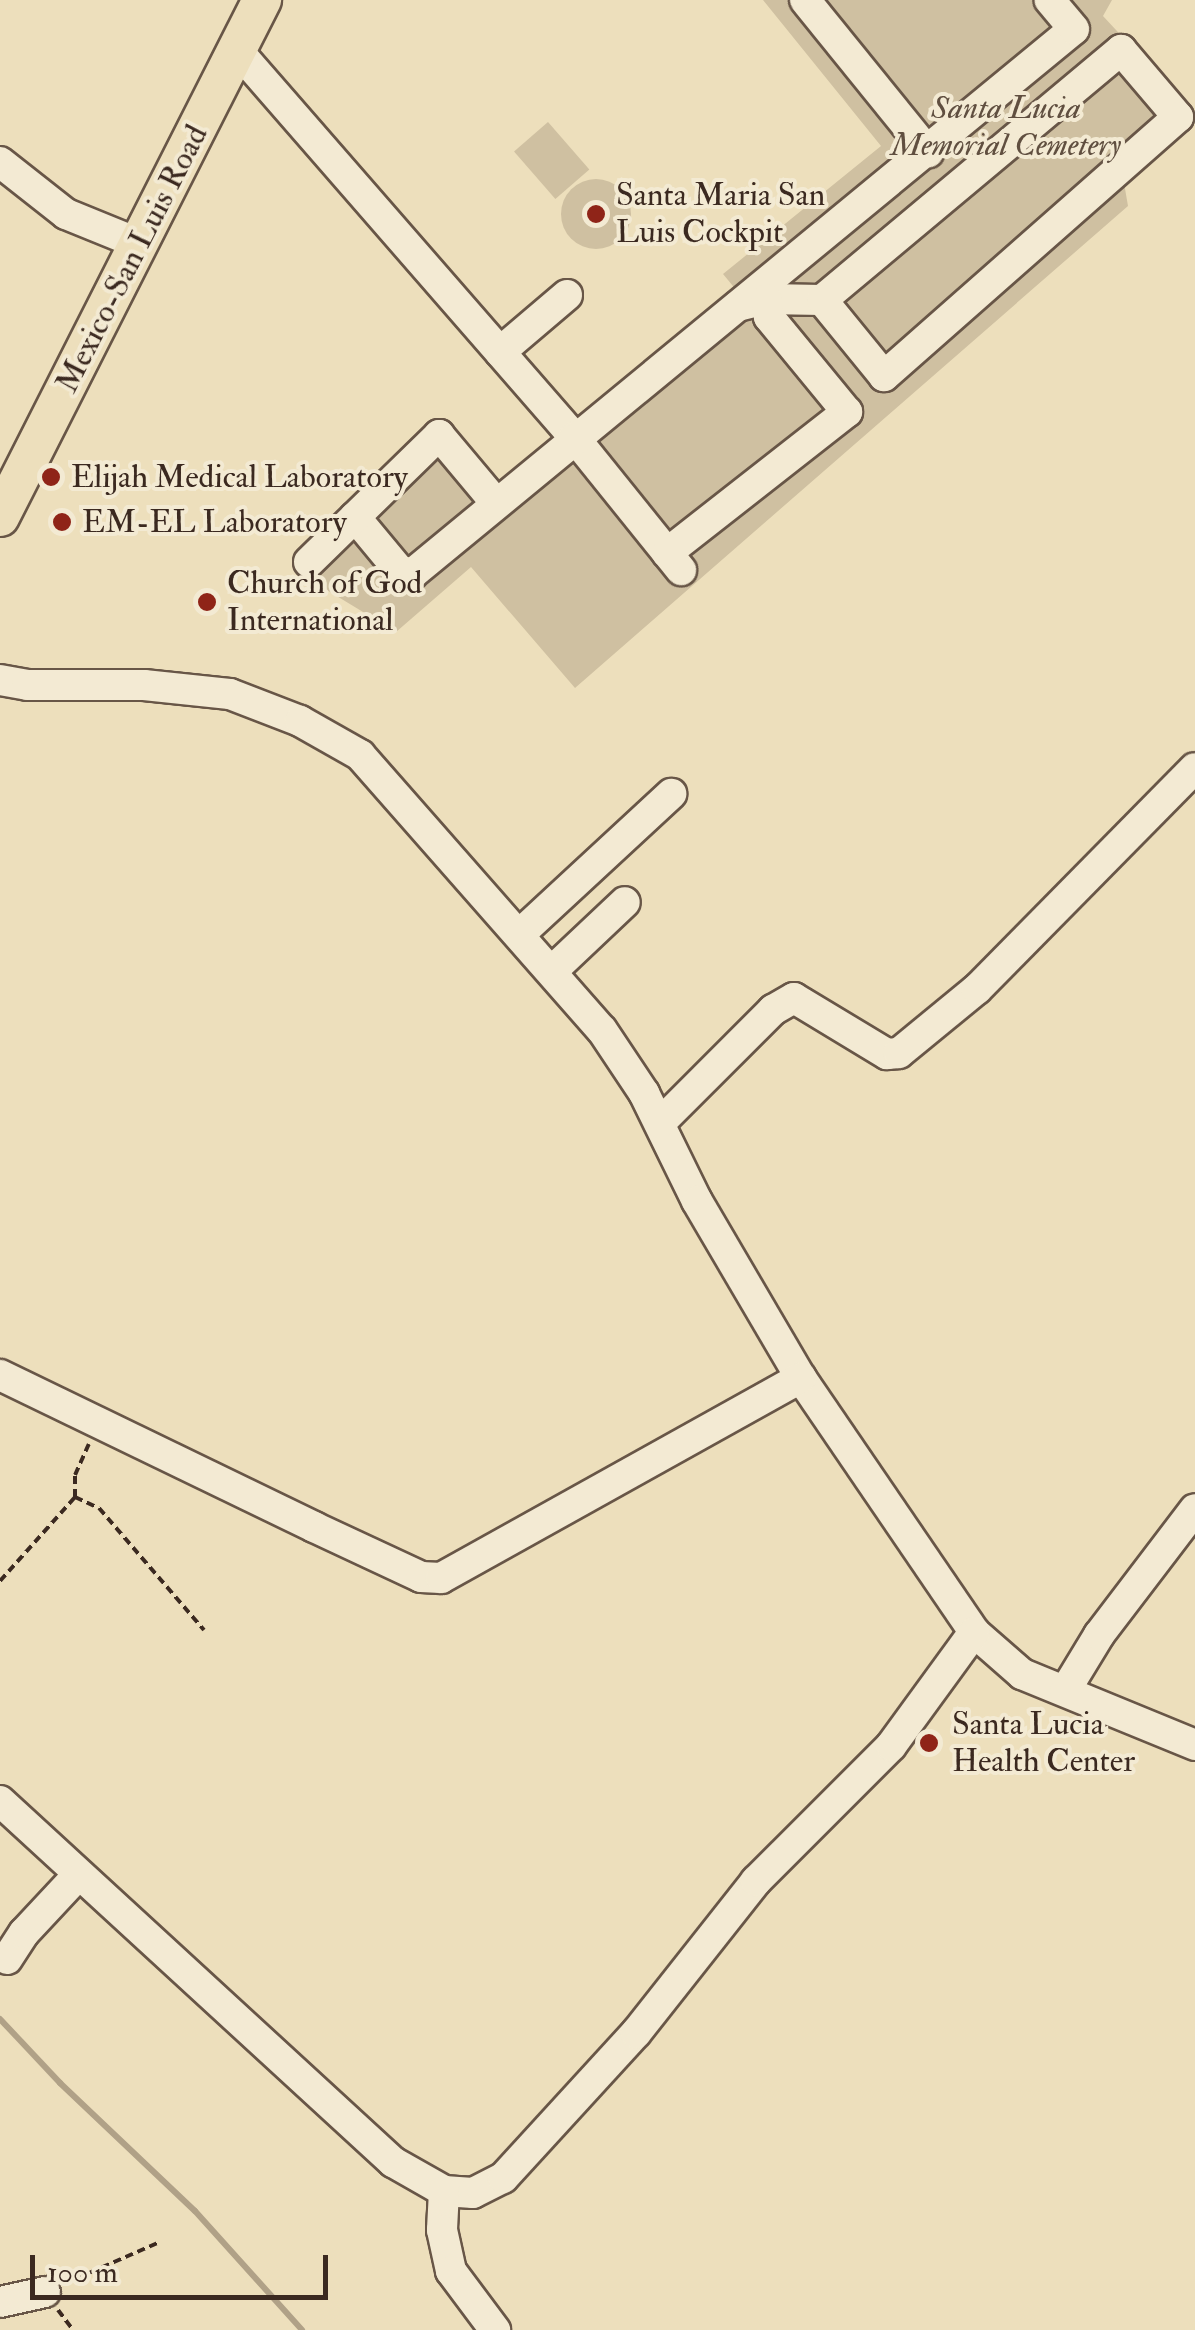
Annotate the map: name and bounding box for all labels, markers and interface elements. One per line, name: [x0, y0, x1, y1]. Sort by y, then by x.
park label: Santa Lucia Memorial Cemetery: [891, 90, 1121, 165]
street label: Mexico-San Luis Road: [48, 119, 216, 399]
place label: Santa Maria San Luis Cockpit: [616, 177, 825, 252]
marker: Santa Maria San Luis Cockpit: [585, 203, 607, 225]
place label: Elijah Medical Laboratory: [71, 458, 408, 496]
marker: Elijah Medical Laboratory: [40, 466, 62, 488]
place label: EM-EL Laboratory: [82, 503, 347, 541]
marker: EM-EL Laboratory: [51, 511, 73, 533]
place label: Church of God International: [227, 565, 422, 640]
marker: Church of God International: [196, 591, 218, 613]
place label: Santa Lucia Health Center: [952, 1706, 1135, 1781]
marker: Santa Lucia Health Center: [916, 1730, 942, 1756]
scale bar: [35, 2235, 332, 2297]
text: 100 m: [47, 2254, 118, 2291]

